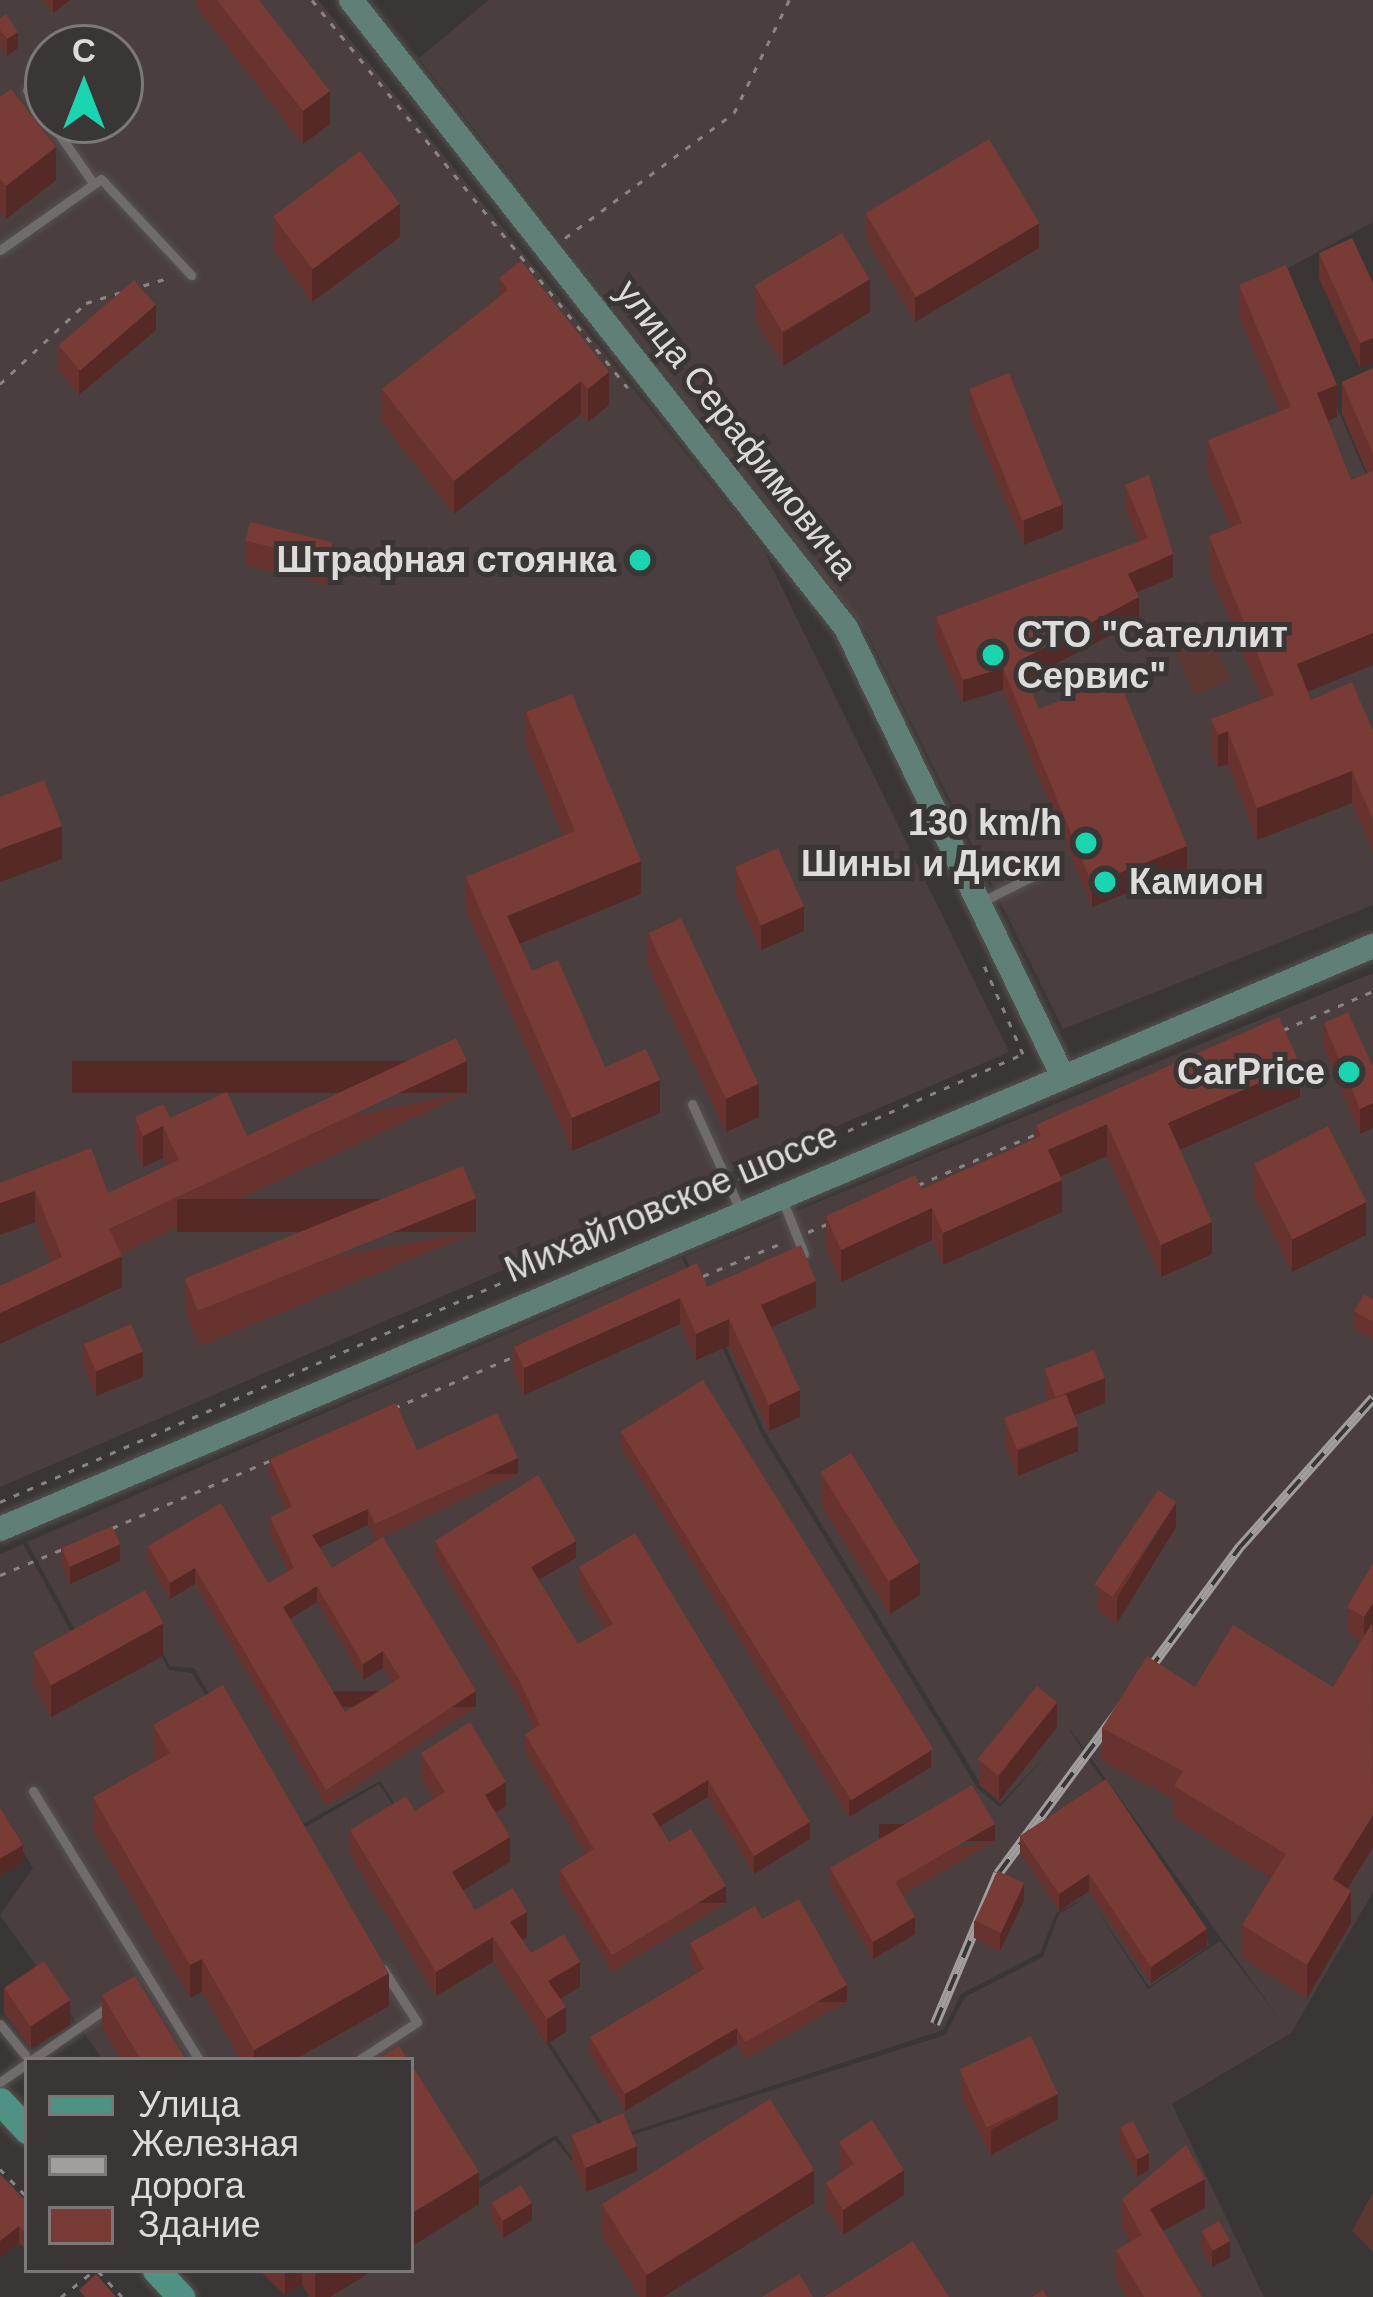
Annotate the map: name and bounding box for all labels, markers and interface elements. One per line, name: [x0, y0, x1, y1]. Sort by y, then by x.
north arrow: [24, 24, 144, 144]
text: С: [72, 32, 96, 69]
street label: улица Серафимовича: [607, 271, 867, 587]
place label: Штрафная стоянка: [276, 538, 616, 582]
marker: Штрафная стоянка: [627, 547, 653, 573]
place label: СТО "Сателлит Сервис": [1017, 612, 1288, 697]
marker: СТО "Сателлит Сервис": [980, 642, 1006, 668]
place label: 130 km/h Шины и Диски: [801, 800, 1062, 885]
marker: 130 km/h Шины и Диски: [1073, 830, 1099, 856]
place label: Камион: [1129, 860, 1264, 904]
marker: Камион: [1092, 869, 1118, 895]
place label: CarPrice: [1177, 1050, 1325, 1094]
marker: CarPrice: [1336, 1059, 1362, 1085]
street label: Михайловское шоссе: [498, 1112, 844, 1292]
legend: [24, 2057, 414, 2273]
text: Улица: [138, 2084, 240, 2125]
text: Железная дорога: [131, 2123, 299, 2206]
text: Здание: [138, 2204, 261, 2245]

